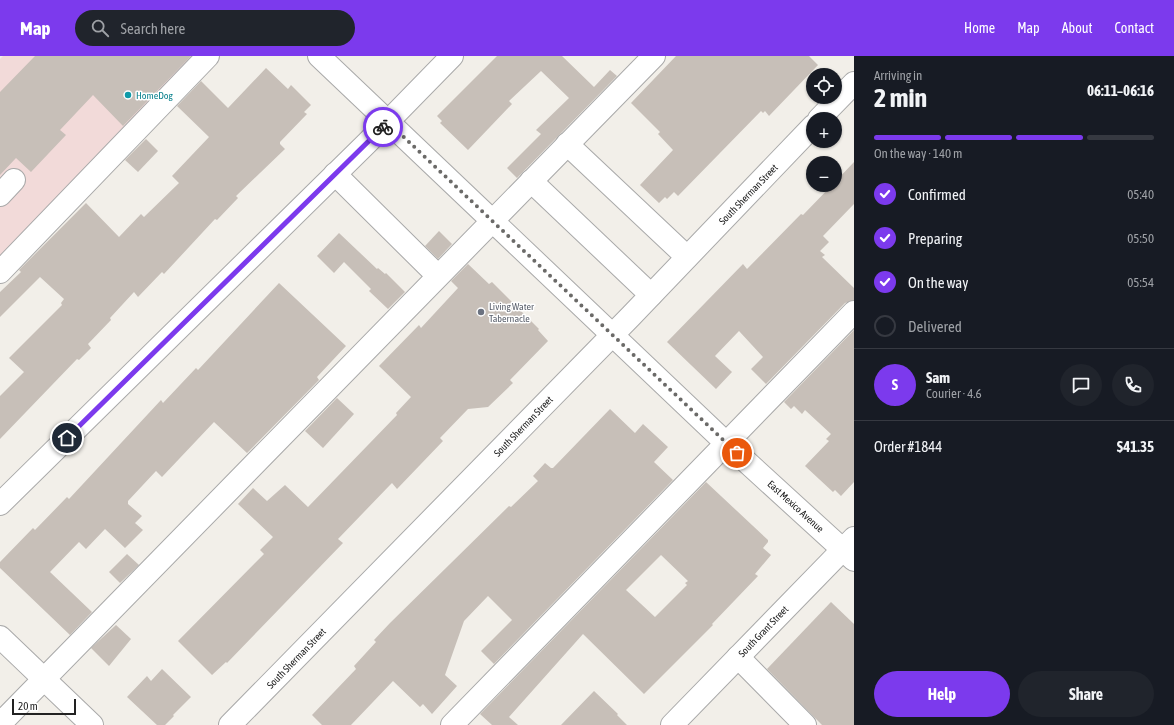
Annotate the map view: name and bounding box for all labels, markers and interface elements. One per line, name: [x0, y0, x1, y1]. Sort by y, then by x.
search box: [75, 10, 355, 46]
text: Map: [20, 17, 51, 39]
icon: search: [89, 17, 111, 39]
text: Search here: [121, 20, 185, 37]
text: Home: [964, 20, 995, 36]
text: Map: [1017, 20, 1040, 36]
text: About: [1062, 20, 1093, 36]
text: Contact: [1115, 20, 1154, 36]
map controls: [806, 68, 842, 192]
button: locate: [806, 68, 842, 104]
text: Arriving in: [874, 68, 922, 83]
text: 06:11–06:16: [1087, 82, 1154, 99]
text: 2 min: [874, 83, 927, 113]
marker: HomeDog: [123, 90, 133, 100]
place label: HomeDog: [136, 90, 174, 101]
courier: [363, 107, 403, 147]
button: +: [806, 112, 842, 148]
icon: bike: [372, 116, 394, 138]
text: On the way · 140 m: [874, 146, 962, 161]
button: −: [806, 156, 842, 192]
street label: South Sherman Street: [717, 162, 780, 227]
icon: check: [874, 183, 896, 205]
text: Confirmed: [908, 186, 966, 203]
text: 05:40: [1127, 187, 1154, 202]
icon: check: [874, 227, 896, 249]
text: Preparing: [908, 230, 962, 247]
text: 05:50: [1127, 231, 1154, 246]
icon: check: [874, 271, 896, 293]
text: On the way: [908, 274, 969, 291]
text: 05:54: [1127, 275, 1154, 290]
place label: Living Water Tabernacle: [489, 301, 535, 324]
marker: Living Water Tabernacle: [476, 307, 486, 317]
text: Delivered: [908, 318, 962, 335]
button: chat: [1060, 364, 1102, 406]
button: phone: [1112, 364, 1154, 406]
text: Sam: [926, 369, 950, 386]
text: S: [892, 376, 898, 393]
text: Courier · 4.6: [926, 386, 982, 401]
street label: South Sherman Street: [492, 394, 555, 459]
pin: [50, 421, 84, 455]
icon: home: [56, 427, 78, 449]
pin: [720, 436, 754, 470]
text: Order #1844: [874, 438, 942, 455]
text: $41.35: [1117, 438, 1154, 455]
icon: bag: [726, 442, 748, 464]
street label: East Mexico Avenue: [765, 478, 826, 535]
street label: South Grant Street: [736, 604, 791, 659]
street label: South Sherman Street: [265, 626, 328, 691]
button: Help: [874, 671, 1010, 717]
button: Share: [1018, 671, 1154, 717]
scale bar: [12, 697, 76, 716]
text: 20 m: [18, 700, 38, 712]

